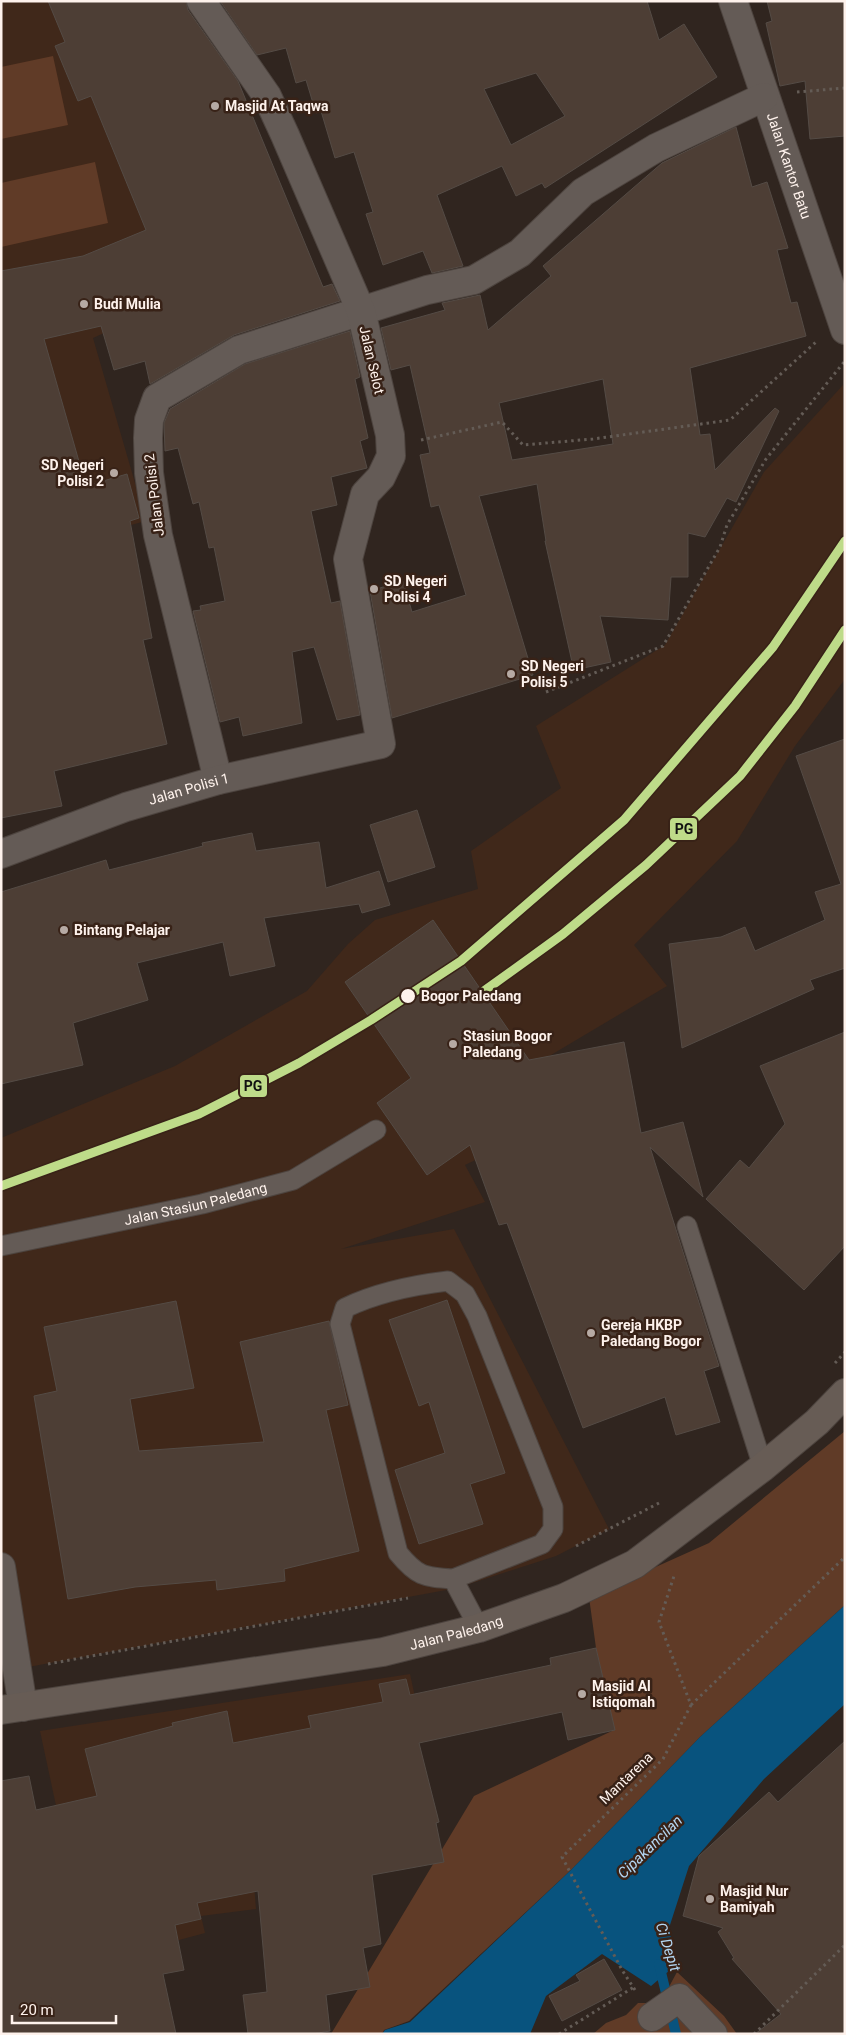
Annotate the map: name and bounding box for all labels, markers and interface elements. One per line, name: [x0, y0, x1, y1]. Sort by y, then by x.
place label: Masjid At Taqwa: [225, 98, 329, 114]
marker: Masjid At Taqwa: [209, 100, 221, 112]
street label: Jalan Kantor Batu: [764, 111, 815, 221]
place label: Budi Mulia: [94, 296, 161, 312]
marker: Budi Mulia: [78, 298, 90, 310]
street label: Jalan Selot: [356, 324, 388, 396]
street label: Jalan Polisi 2: [141, 453, 167, 537]
place label: SD Negeri Polisi 2: [41, 457, 104, 489]
marker: SD Negeri Polisi 2: [108, 467, 120, 479]
place label: SD Negeri Polisi 4: [384, 573, 447, 605]
marker: SD Negeri Polisi 4: [368, 583, 380, 595]
place label: SD Negeri Polisi 5: [521, 658, 584, 690]
marker: SD Negeri Polisi 5: [505, 668, 517, 680]
street label: Jalan Polisi 1: [147, 770, 231, 808]
line badge: PG: [669, 817, 698, 841]
text: PG: [675, 821, 693, 837]
place label: Bintang Pelajar: [74, 922, 170, 938]
marker: Bintang Pelajar: [58, 924, 70, 936]
marker: Bogor Paledang: [399, 987, 417, 1005]
place label: Bogor Paledang: [421, 988, 521, 1004]
place label: Stasiun Bogor Paledang: [463, 1028, 552, 1060]
marker: Stasiun Bogor Paledang: [447, 1038, 459, 1050]
line badge: PG: [239, 1074, 268, 1098]
text: PG: [244, 1078, 262, 1094]
street label: Jalan Stasiun Paledang: [123, 1179, 269, 1228]
place label: Gereja HKBP Paledang Bogor: [601, 1317, 701, 1349]
marker: Gereja HKBP Paledang Bogor: [585, 1327, 597, 1339]
street label: Jalan Paledang: [408, 1612, 505, 1653]
place label: Masjid Al Istiqomah: [592, 1678, 655, 1710]
marker: Masjid Al Istiqomah: [576, 1688, 588, 1700]
street label: Mantarena: [596, 1749, 656, 1807]
water label: Cipakancilan: [614, 1812, 686, 1882]
place label: Masjid Nur Bamiyah: [720, 1883, 789, 1915]
marker: Masjid Nur Bamiyah: [704, 1893, 716, 1905]
water label: Ci Depit: [652, 1920, 684, 1974]
scale bar: [12, 1992, 116, 2024]
text: 20 m: [20, 2001, 54, 2019]

